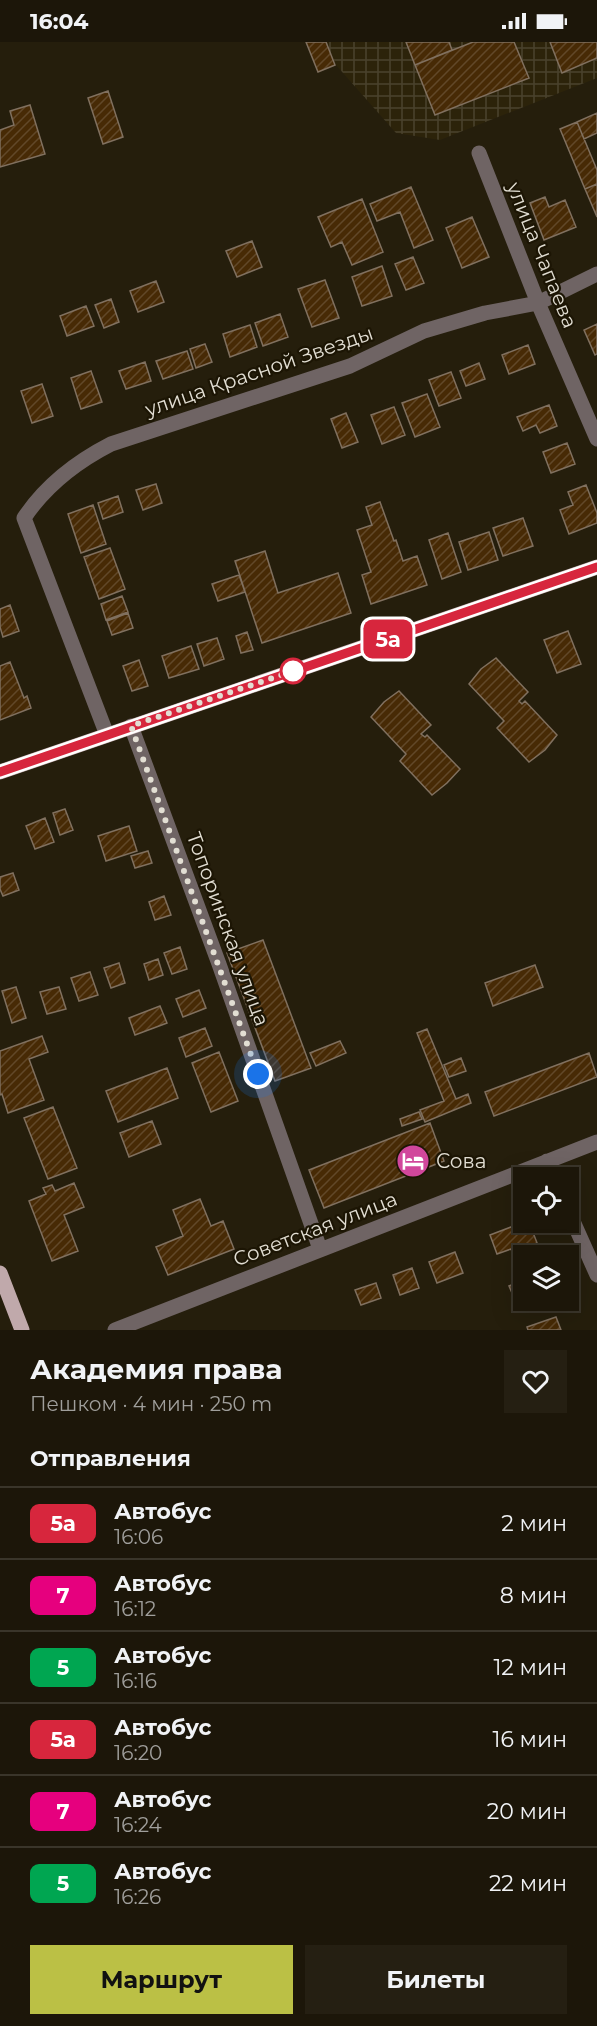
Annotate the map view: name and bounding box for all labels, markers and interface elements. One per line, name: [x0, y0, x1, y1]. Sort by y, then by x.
text: 16:04: [30, 8, 89, 35]
street label: улица Чапаева: [501, 178, 582, 331]
street label: улица Красной Звезды: [141, 321, 376, 422]
line badge: 5а: [361, 620, 415, 658]
text: 5а: [375, 627, 401, 652]
unlabelled marker: [280, 658, 306, 684]
street label: Топоринская улица: [182, 829, 274, 1029]
your location: [243, 1059, 273, 1089]
hotel icon: Сова: [395, 1143, 431, 1179]
place label: Сова: [436, 1149, 486, 1173]
map controls: [513, 1167, 579, 1311]
button: locate: [513, 1167, 579, 1233]
street label: Советская улица: [230, 1187, 400, 1271]
button: layers: [513, 1245, 579, 1311]
button: heart: [504, 1350, 567, 1413]
text: Академия права: [30, 1352, 282, 1386]
text: Пешком · 4 мин · 250 m: [30, 1392, 272, 1416]
text: Отправления: [30, 1445, 191, 1472]
text: Автобус: [114, 1498, 212, 1525]
text: 2 мин: [501, 1510, 567, 1537]
text: 5а: [50, 1511, 76, 1536]
text: 16:06: [114, 1525, 163, 1549]
text: Автобус: [114, 1570, 212, 1597]
text: 8 мин: [500, 1582, 567, 1609]
text: 7: [56, 1583, 70, 1608]
text: 16:12: [114, 1597, 156, 1621]
text: Автобус: [114, 1642, 212, 1669]
text: 12 мин: [493, 1654, 567, 1681]
text: 5: [57, 1655, 69, 1680]
text: 16:16: [114, 1669, 157, 1693]
text: Автобус: [114, 1714, 212, 1741]
text: 16 мин: [493, 1726, 567, 1753]
text: 5а: [50, 1727, 76, 1752]
text: 16:20: [114, 1741, 162, 1765]
text: Автобус: [114, 1786, 212, 1813]
text: 20 мин: [487, 1798, 567, 1825]
text: 7: [56, 1799, 70, 1824]
text: 16:24: [114, 1813, 162, 1837]
text: Автобус: [114, 1858, 212, 1885]
text: 22 мин: [489, 1870, 567, 1897]
text: 5: [57, 1871, 69, 1896]
text: 16:26: [114, 1885, 161, 1909]
button: Маршрут: [30, 1945, 293, 2014]
button: Билеты: [305, 1945, 567, 2014]

